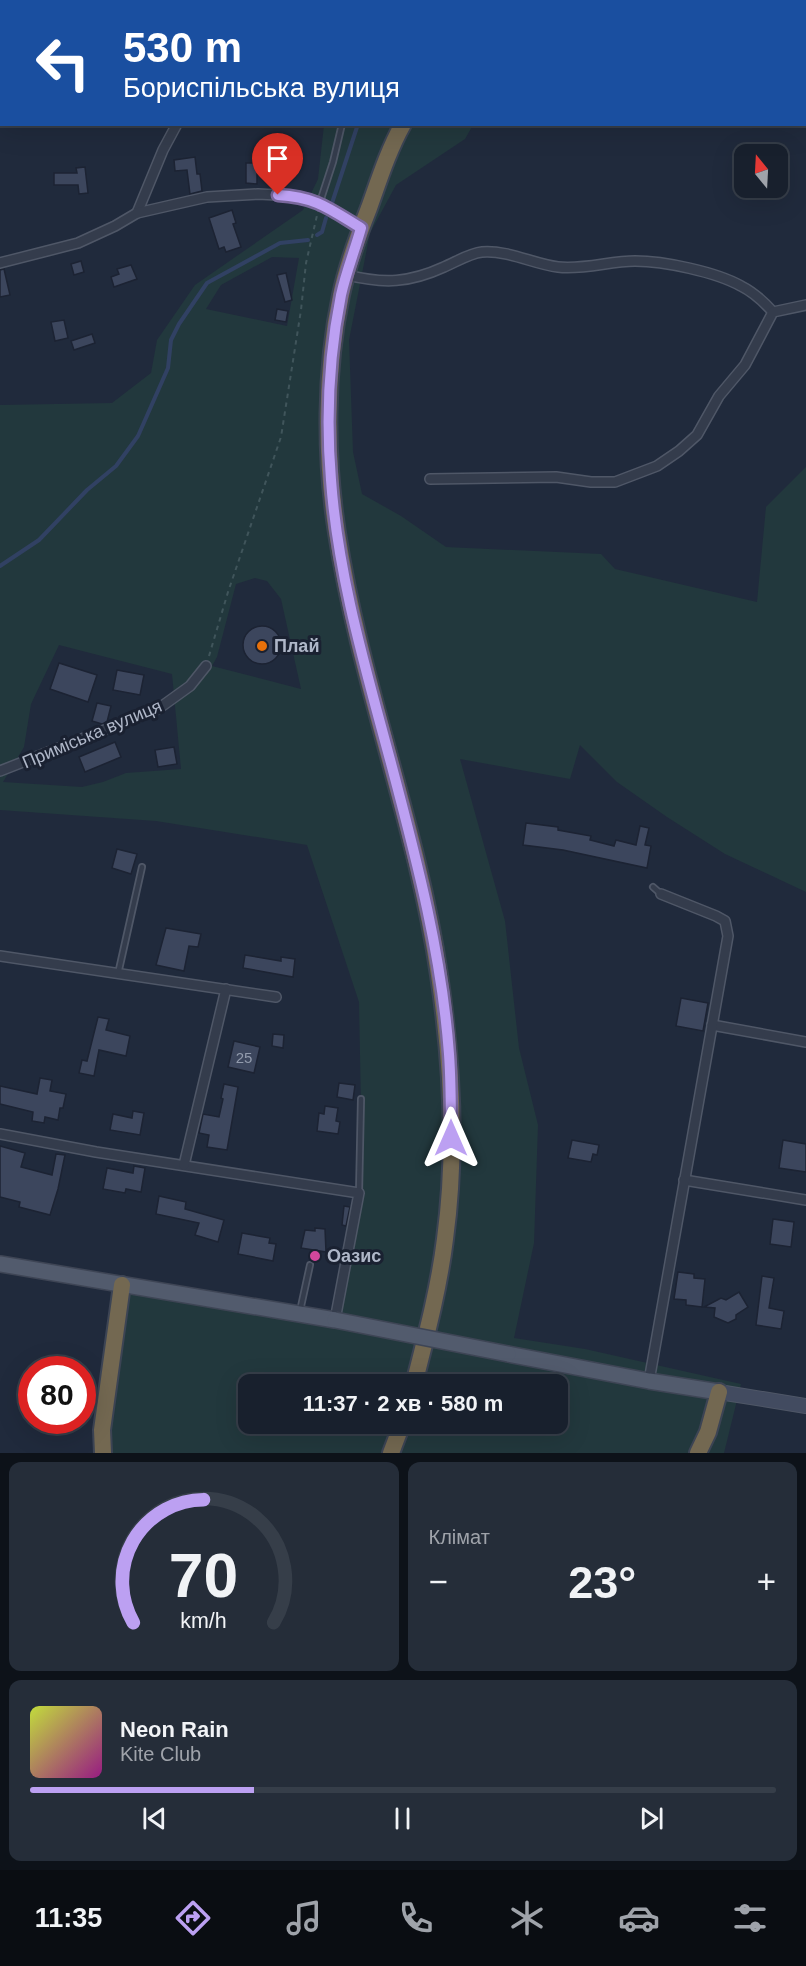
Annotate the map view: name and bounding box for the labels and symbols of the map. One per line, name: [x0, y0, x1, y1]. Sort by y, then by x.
pin: [252, 133, 303, 195]
north arrow: [734, 144, 788, 198]
place label: Плай: [274, 636, 319, 656]
marker: Плай: [255, 639, 269, 653]
street label: Приміська вулиця: [19, 696, 165, 772]
house number: 25: [236, 1049, 252, 1066]
position arrow: [419, 1106, 483, 1170]
place label: Оазис: [327, 1246, 381, 1266]
marker: Оазис: [308, 1249, 322, 1263]
speed limit sign: 80: [18, 1356, 96, 1434]

